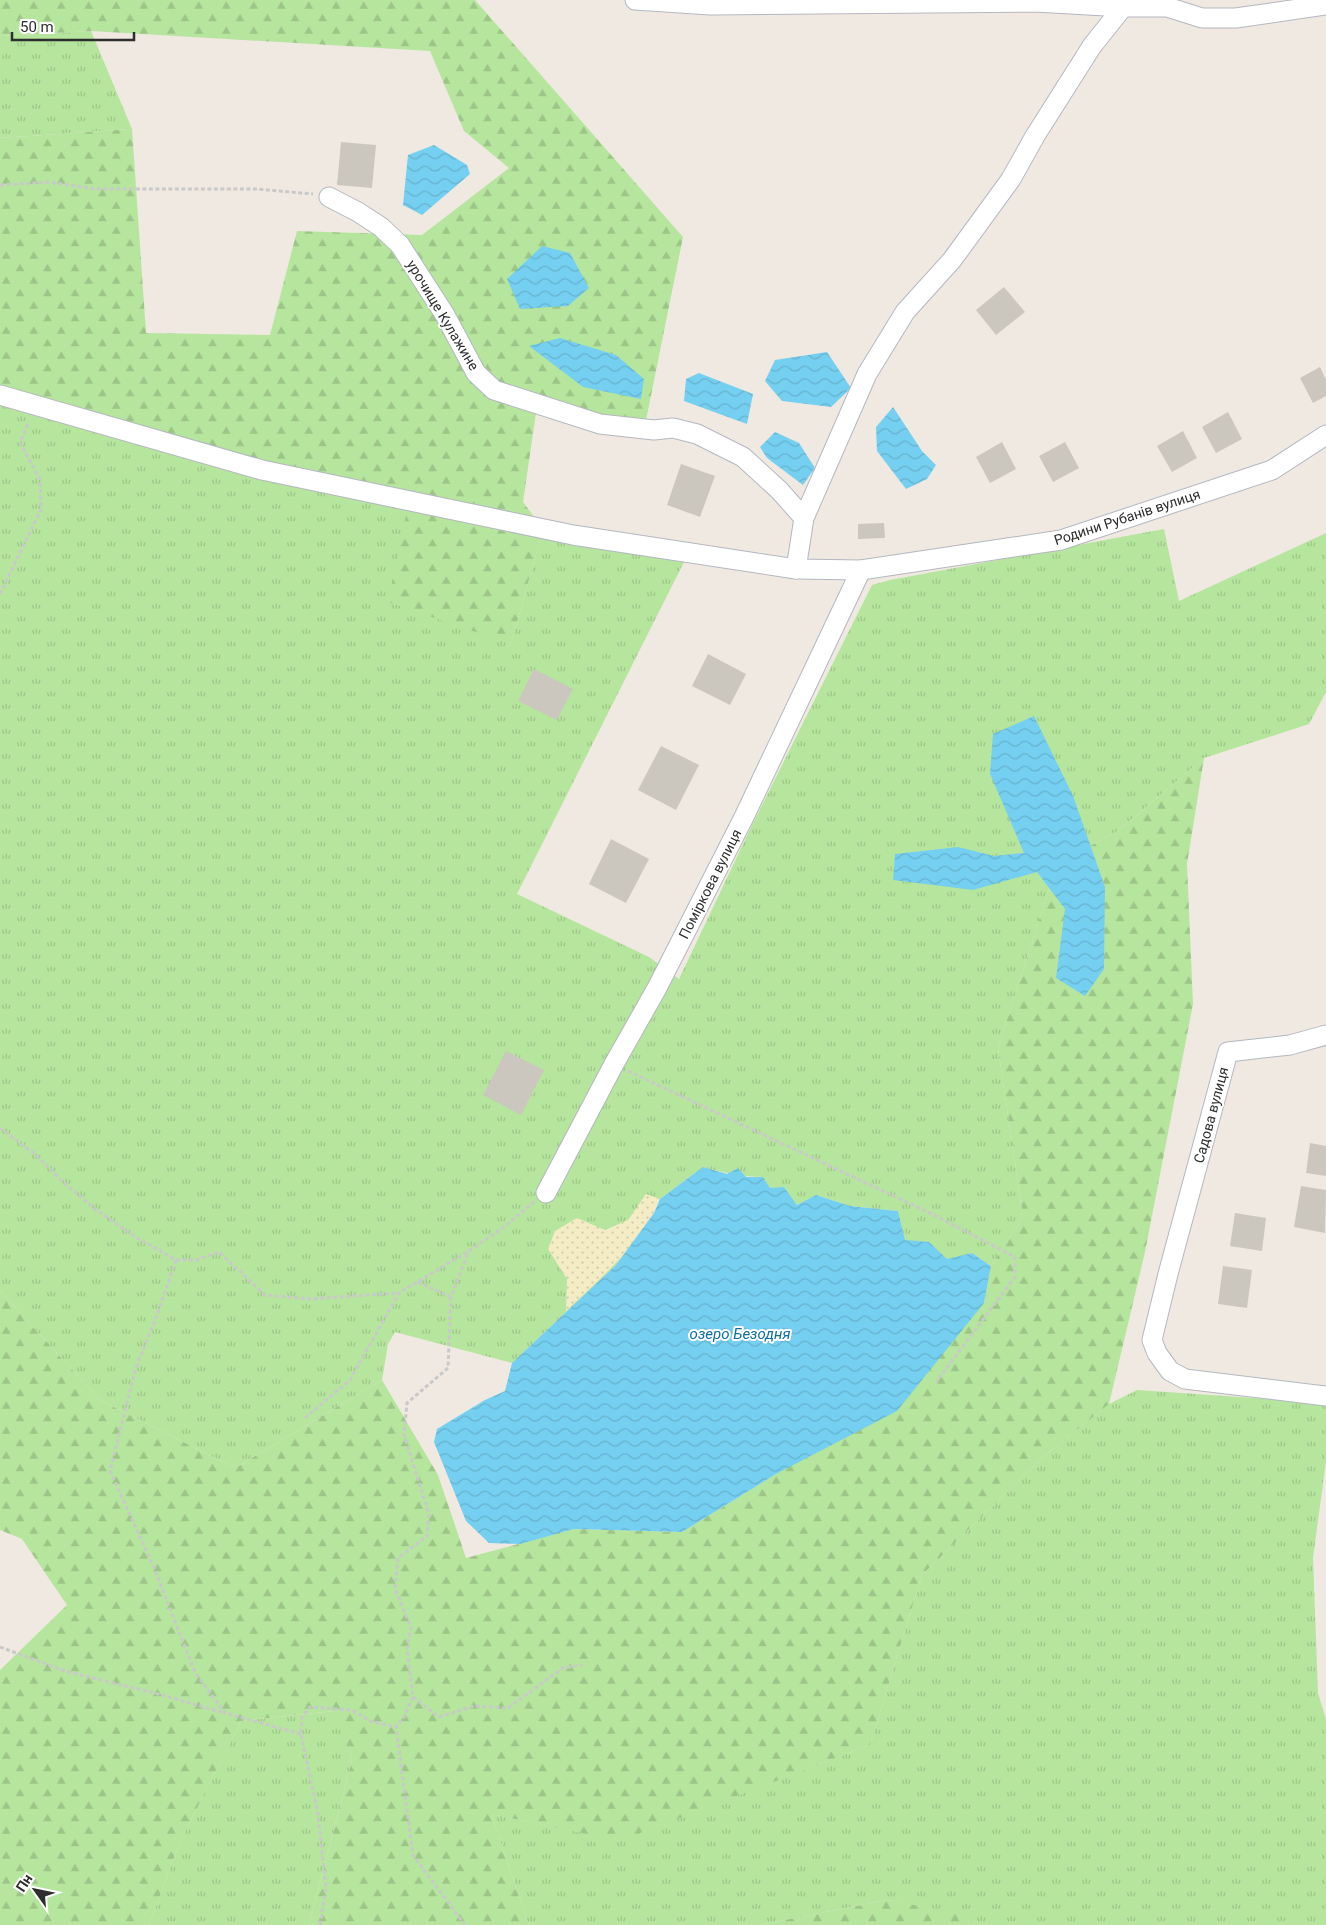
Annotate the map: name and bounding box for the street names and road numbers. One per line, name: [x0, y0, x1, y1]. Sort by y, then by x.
street label: урочище Кулажине: [404, 257, 482, 373]
street label: Родини Рубанів вулиця: [1052, 486, 1202, 548]
street label: Поміркова вулиця: [675, 827, 745, 941]
street label: Садова вулиця: [1190, 1065, 1232, 1165]

